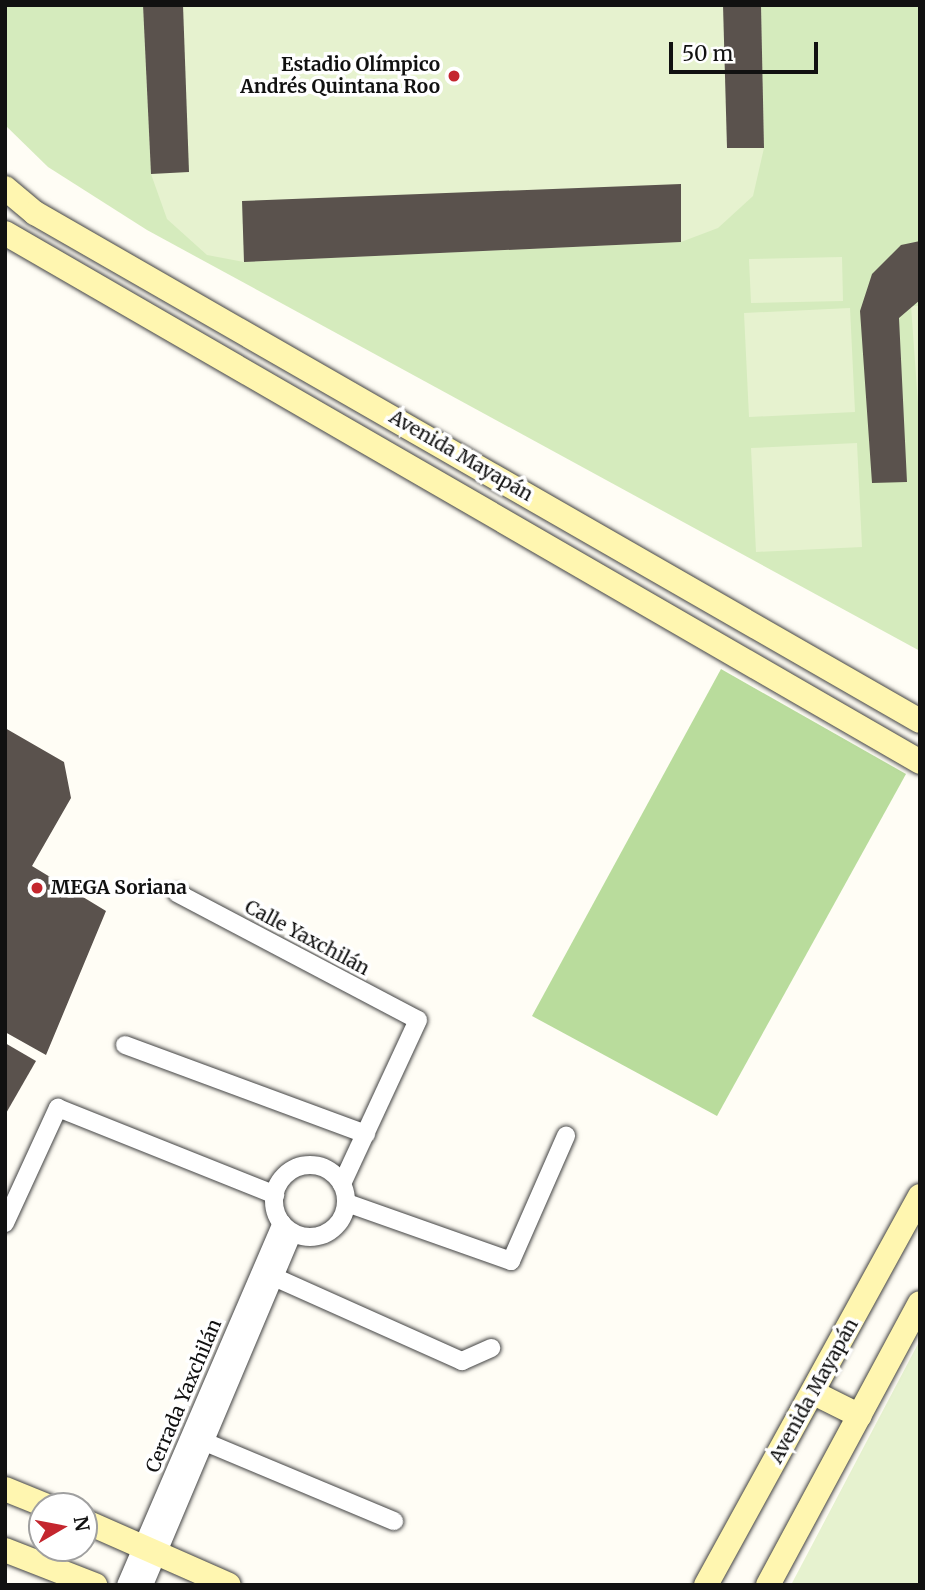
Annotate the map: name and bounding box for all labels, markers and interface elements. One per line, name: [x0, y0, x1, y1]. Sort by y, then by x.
scale bar: [673, 28, 822, 72]
text: 50 m: [682, 40, 733, 67]
place label: Estadio Olímpico Andrés Quintana Roo: [240, 54, 440, 98]
marker: Estadio Olímpico Andrés Quintana Roo: [446, 68, 462, 84]
street label: Avenida Mayapán: [385, 406, 537, 506]
place label: MEGA Soriana: [51, 877, 187, 899]
marker: MEGA Soriana: [29, 880, 45, 896]
street label: Calle Yaxchilán: [241, 896, 373, 980]
street label: Avenida Mayapán: [765, 1315, 863, 1467]
street label: Cerrada Yaxchilán: [141, 1316, 227, 1476]
north arrow: [28, 1492, 98, 1562]
text: N: [69, 1514, 95, 1533]

